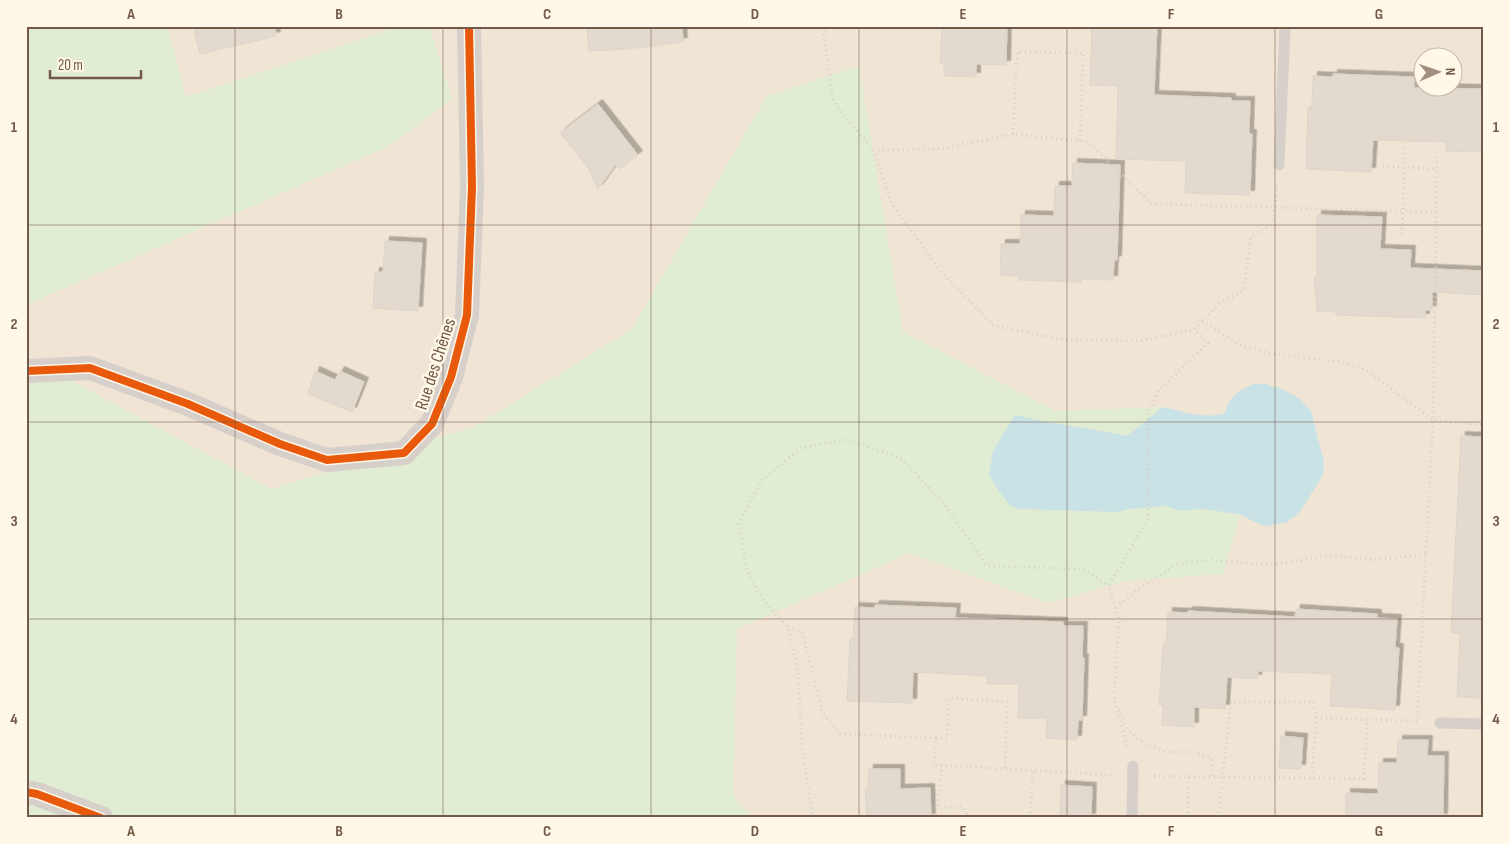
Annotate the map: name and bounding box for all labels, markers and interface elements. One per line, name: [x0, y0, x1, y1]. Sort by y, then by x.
text: A: [126, 5, 135, 24]
text: B: [335, 5, 343, 24]
text: C: [543, 5, 551, 24]
text: D: [751, 5, 759, 24]
text: E: [960, 5, 967, 24]
text: F: [1168, 5, 1175, 24]
text: G: [1375, 5, 1383, 24]
scale bar: [50, 48, 141, 80]
north arrow: [1412, 48, 1462, 98]
text: 20 m: [58, 56, 83, 75]
text: N: [1442, 68, 1459, 76]
text: 1: [11, 118, 18, 137]
text: 1: [1493, 118, 1500, 137]
text: 2: [10, 315, 18, 334]
text: 2: [1492, 315, 1500, 334]
street label: Rue des Chênes: [411, 316, 460, 413]
text: 3: [10, 512, 18, 531]
text: 3: [1492, 512, 1500, 531]
text: 4: [10, 710, 18, 729]
text: 4: [1492, 710, 1500, 729]
text: A: [126, 822, 135, 841]
text: B: [335, 822, 343, 841]
text: C: [543, 822, 551, 841]
text: D: [751, 822, 759, 841]
text: E: [960, 822, 967, 841]
text: F: [1168, 822, 1175, 841]
text: G: [1375, 822, 1383, 841]

